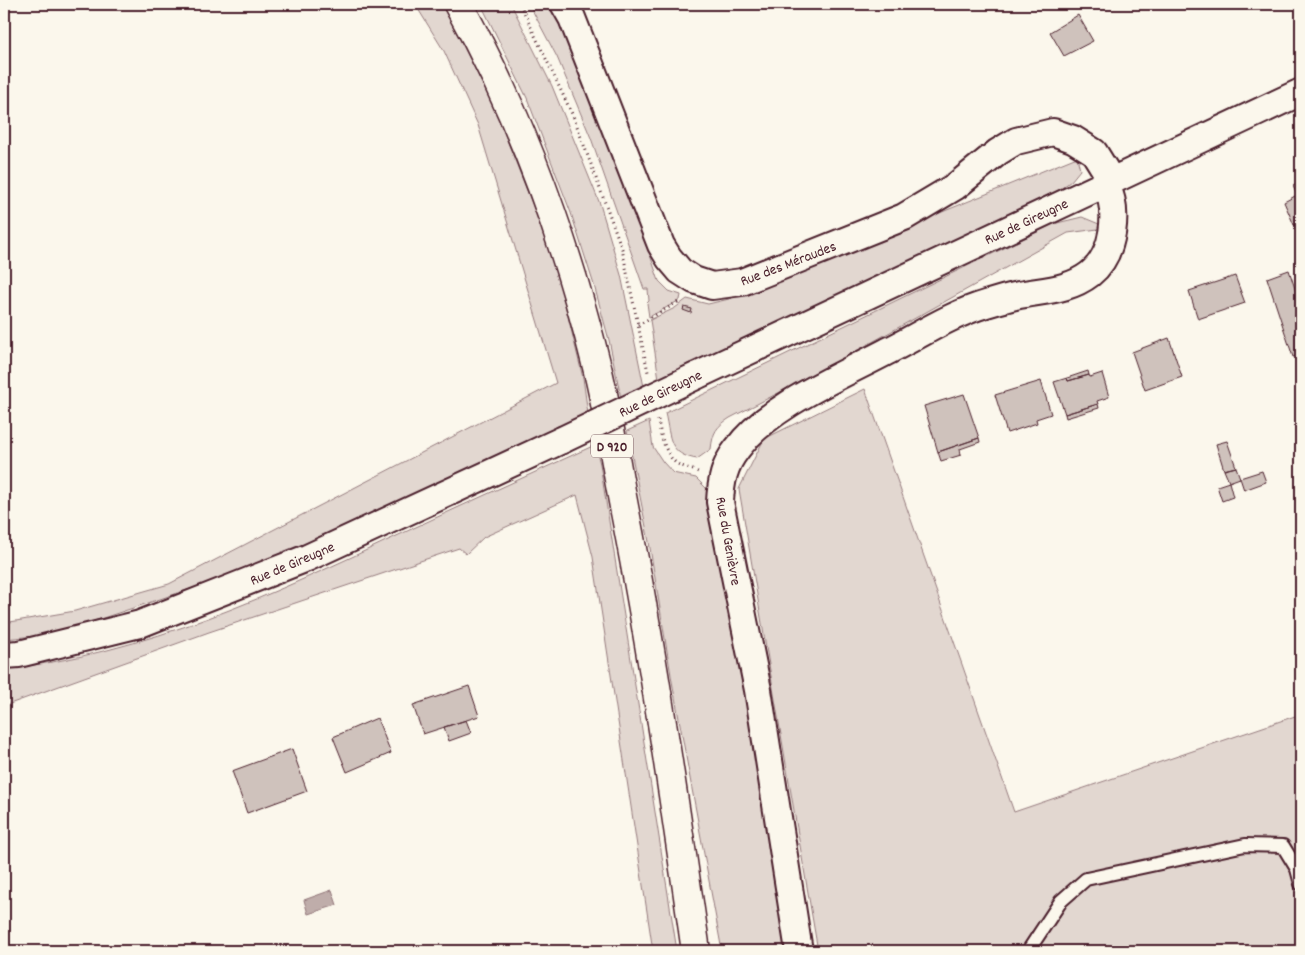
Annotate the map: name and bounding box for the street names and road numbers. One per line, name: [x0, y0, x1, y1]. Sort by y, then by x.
street label: Rue de Gireugne: [981, 194, 1073, 252]
street label: Rue des Méraudes: [737, 236, 840, 293]
street label: Rue de Gireugne: [616, 365, 706, 424]
road number: D 920: [591, 434, 633, 458]
street label: Rue du Genièvre: [708, 495, 746, 588]
street label: Rue de Gireugne: [247, 537, 339, 593]

